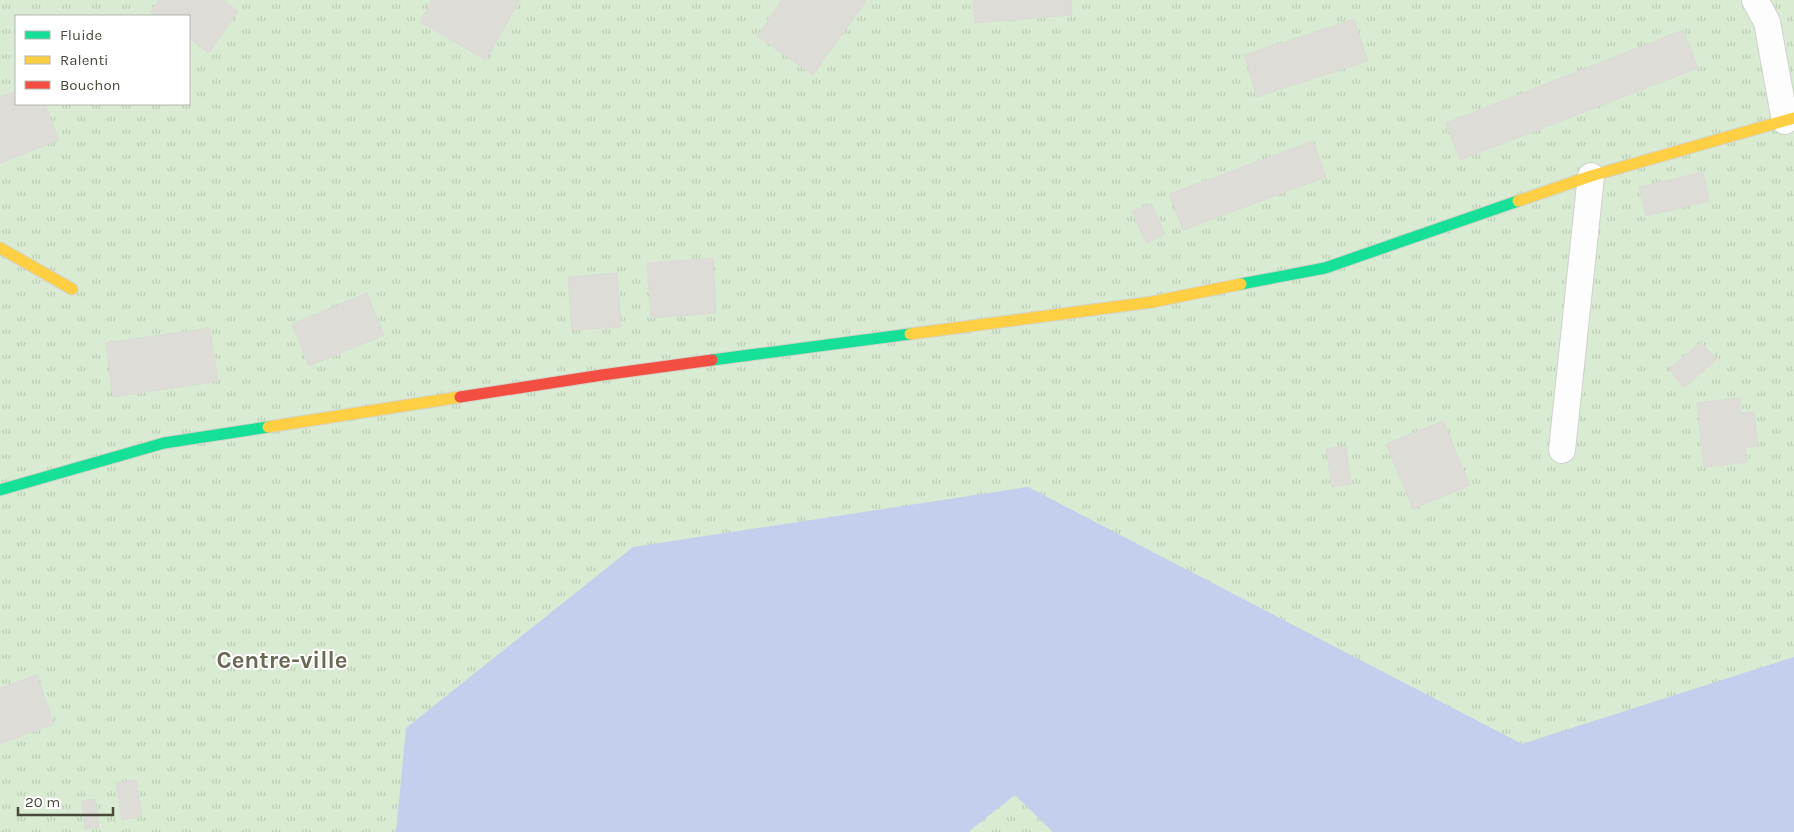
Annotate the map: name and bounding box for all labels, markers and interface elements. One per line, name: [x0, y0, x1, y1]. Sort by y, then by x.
legend: [15, 15, 190, 105]
text: Fluide: [60, 26, 102, 44]
text: Ralenti: [60, 51, 109, 69]
text: Bouchon: [60, 76, 121, 94]
district label: Centre-ville: [216, 646, 348, 674]
scale bar: [18, 784, 112, 816]
text: 20 m: [25, 793, 60, 811]

